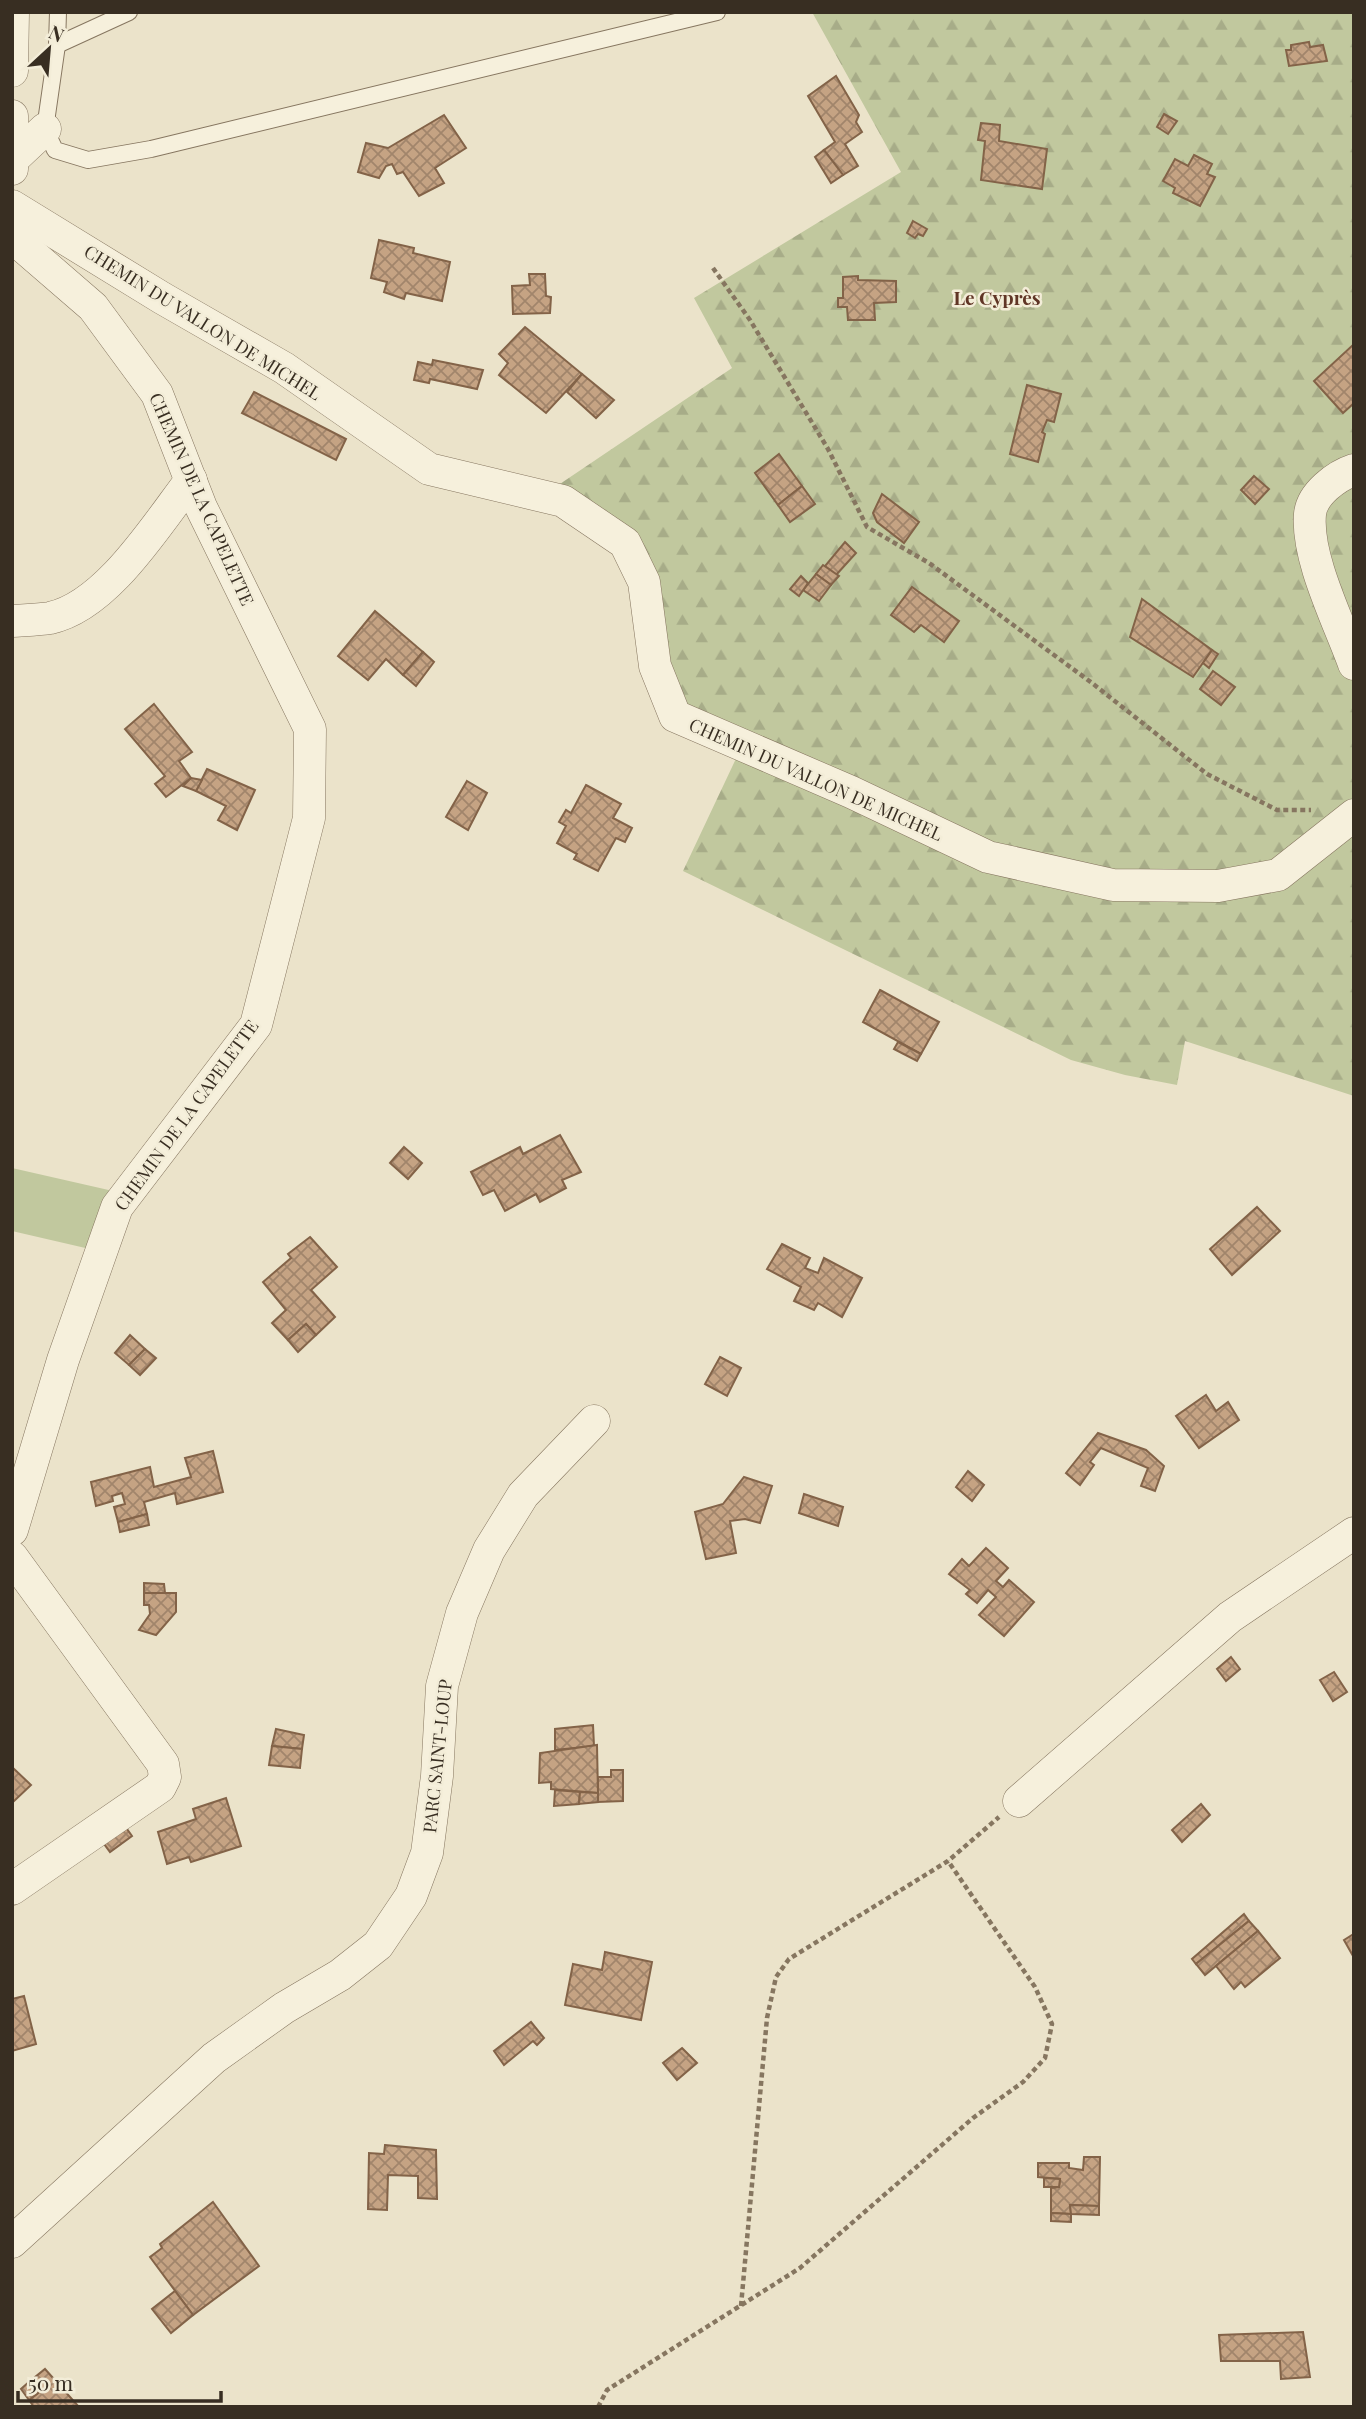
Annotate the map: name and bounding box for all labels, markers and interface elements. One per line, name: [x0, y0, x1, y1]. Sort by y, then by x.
north arrow: [14, 14, 84, 84]
text: N: [45, 18, 69, 48]
street label: CHEMIN DU VALLON DE MICHEL: [80, 239, 326, 405]
district label: Le Cyprès: [953, 284, 1041, 310]
street label: CHEMIN DE LA CAPELETTE: [144, 389, 260, 609]
street label: CHEMIN DU VALLON DE MICHEL: [685, 712, 947, 846]
street label: CHEMIN DE LA CAPELETTE: [109, 1015, 263, 1215]
street label: PARC SAINT-LOUP: [417, 1677, 457, 1834]
scale bar: [18, 2360, 220, 2404]
text: 50 m: [28, 2368, 74, 2396]

